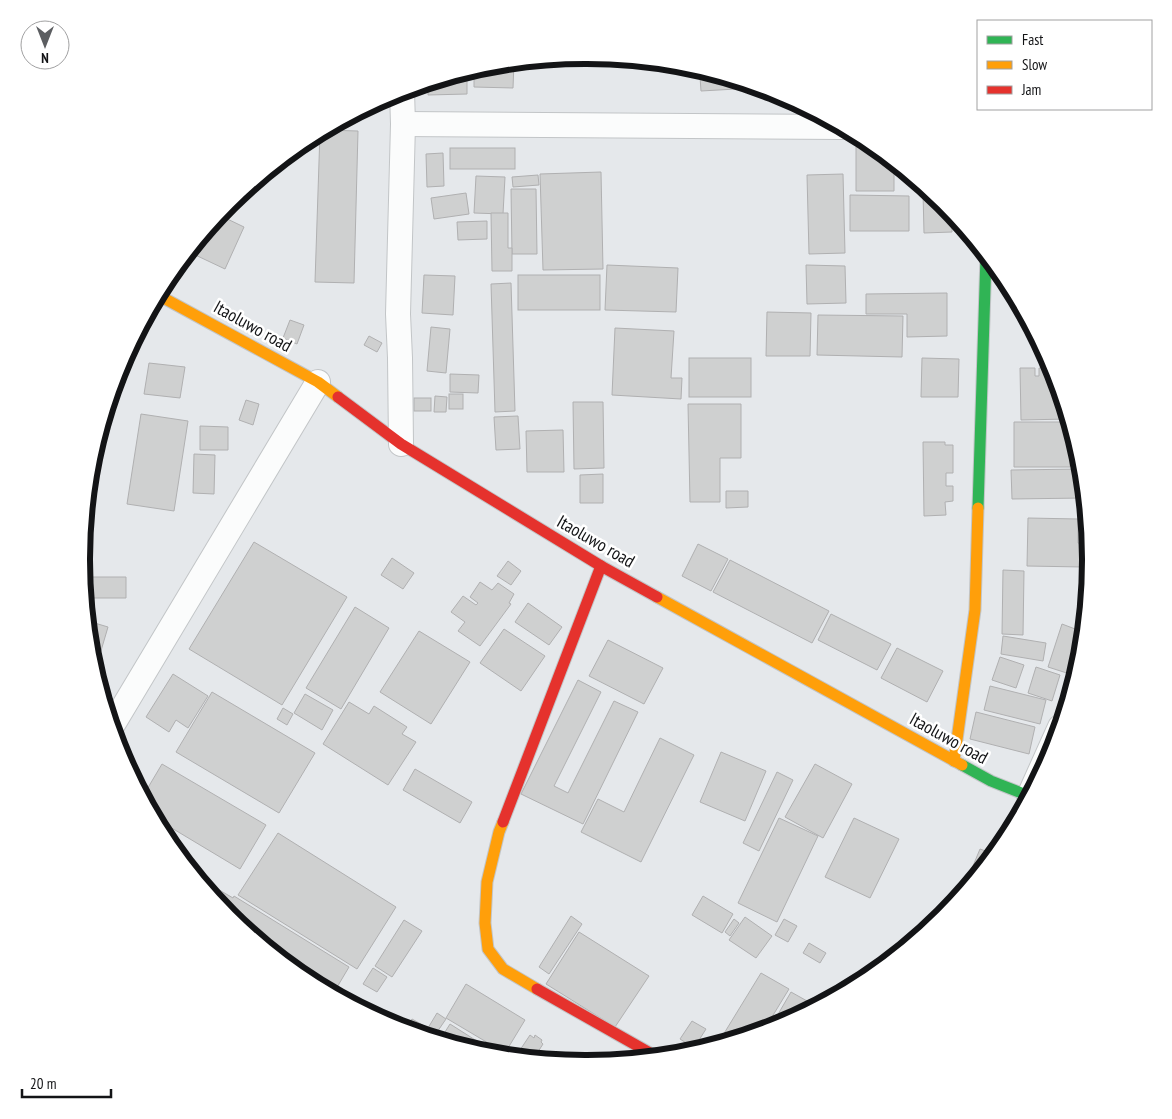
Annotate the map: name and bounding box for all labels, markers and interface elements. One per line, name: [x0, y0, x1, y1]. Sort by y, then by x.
north arrow: [20, 20, 70, 70]
legend: [977, 20, 1152, 110]
text: Fast: [1022, 30, 1043, 49]
text: N: [41, 49, 49, 67]
text: Slow: [1022, 55, 1047, 74]
text: Jam: [1021, 80, 1041, 99]
street label: Itaoluwo road: [210, 295, 296, 357]
street label: Itaoluwo road: [553, 510, 639, 572]
street label: Itaoluwo road: [906, 707, 992, 769]
scale bar: [22, 1066, 111, 1098]
text: 20 m: [30, 1074, 56, 1093]

